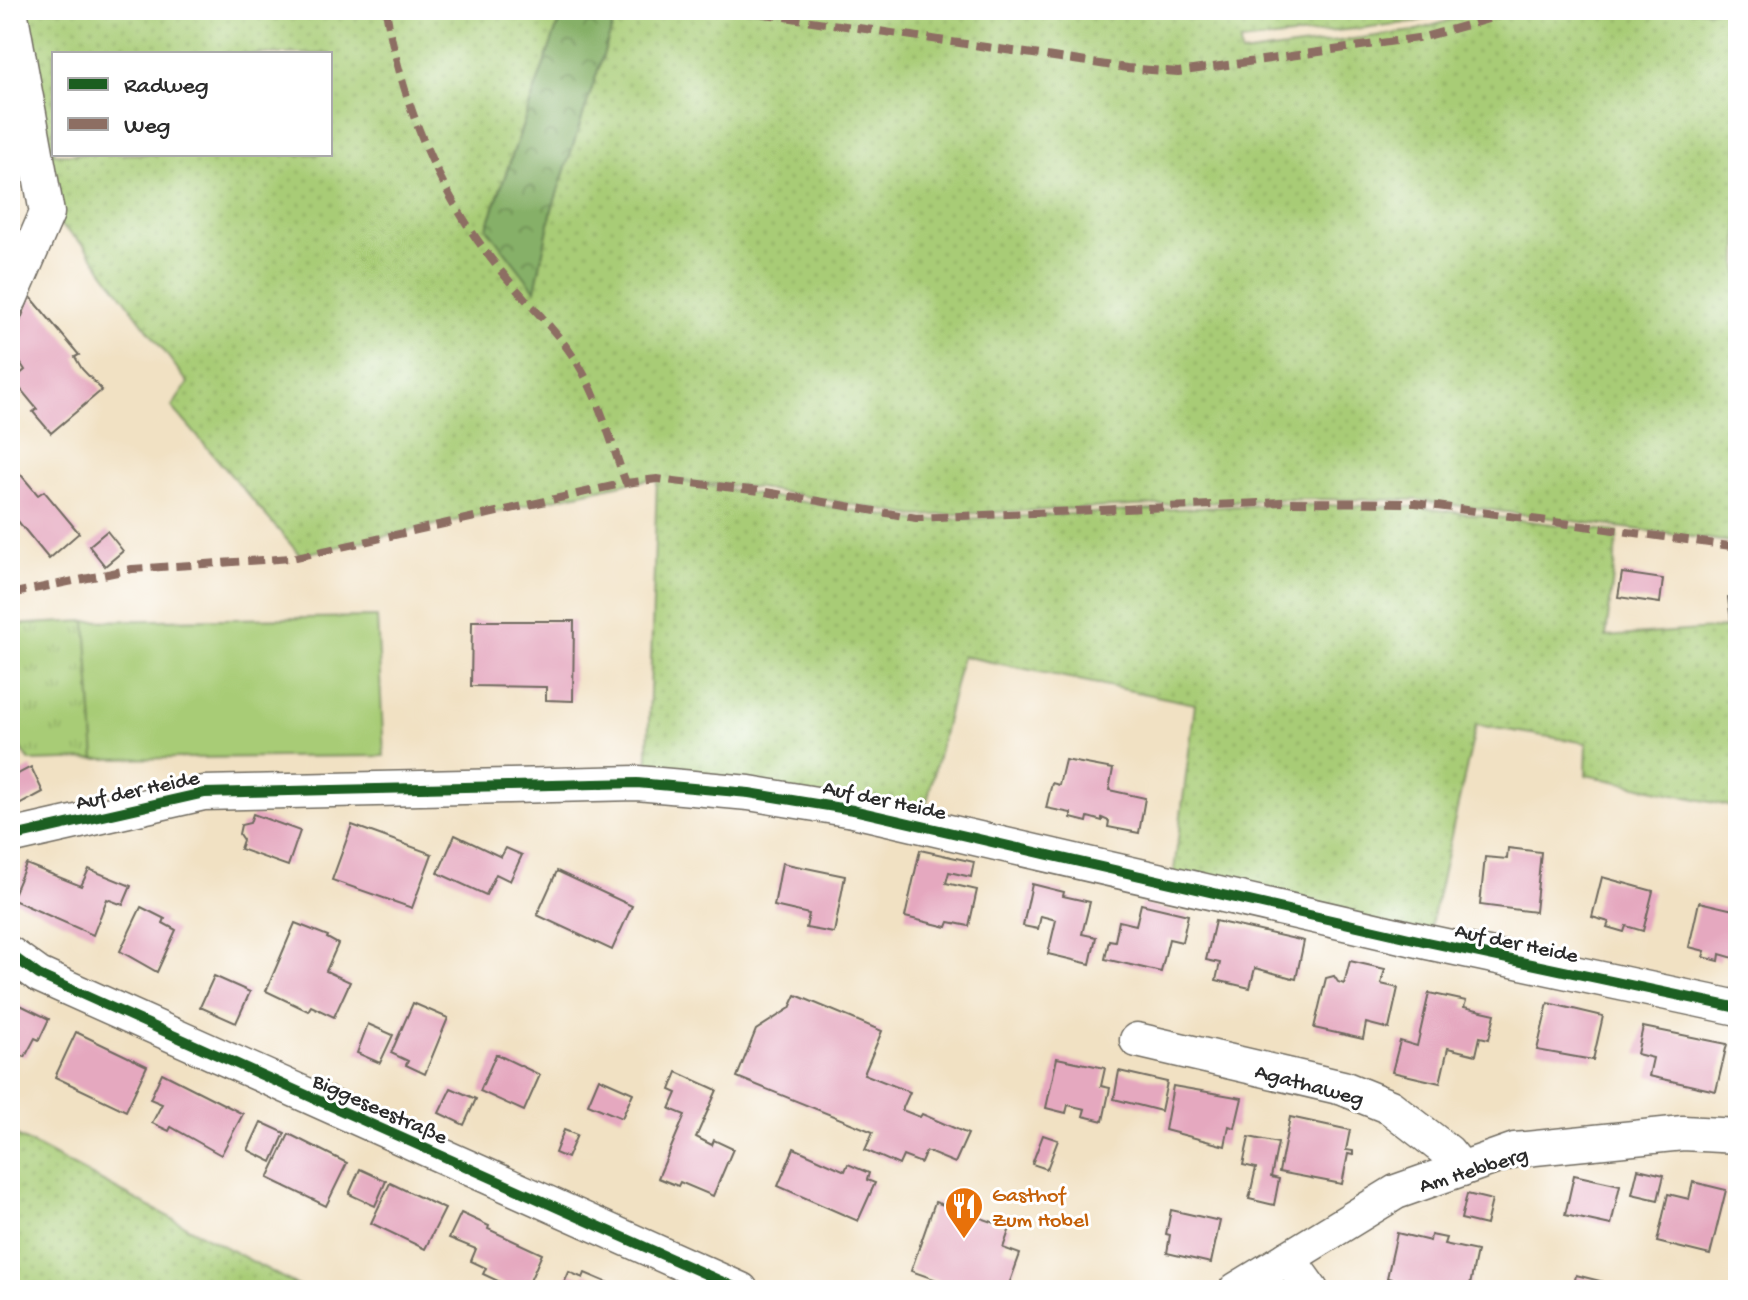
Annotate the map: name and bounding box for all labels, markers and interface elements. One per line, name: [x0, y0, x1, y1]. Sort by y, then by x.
legend: [52, 52, 332, 156]
text: Radweg: [124, 73, 209, 102]
text: Weg: [124, 113, 170, 142]
street label: Auf der Heide: [74, 766, 202, 818]
street label: Auf der Heide: [820, 776, 949, 828]
street label: Auf der Heide: [1452, 919, 1581, 971]
street label: Agathaweg: [1252, 1060, 1366, 1114]
street label: Biggeseestraße: [307, 1069, 451, 1152]
street label: Am Hebberg: [1417, 1143, 1532, 1201]
place label: Gasthof Zum Hobel: [992, 1184, 1089, 1235]
restaurant icon: Gasthof Zum Hobel: [943, 1185, 985, 1240]

